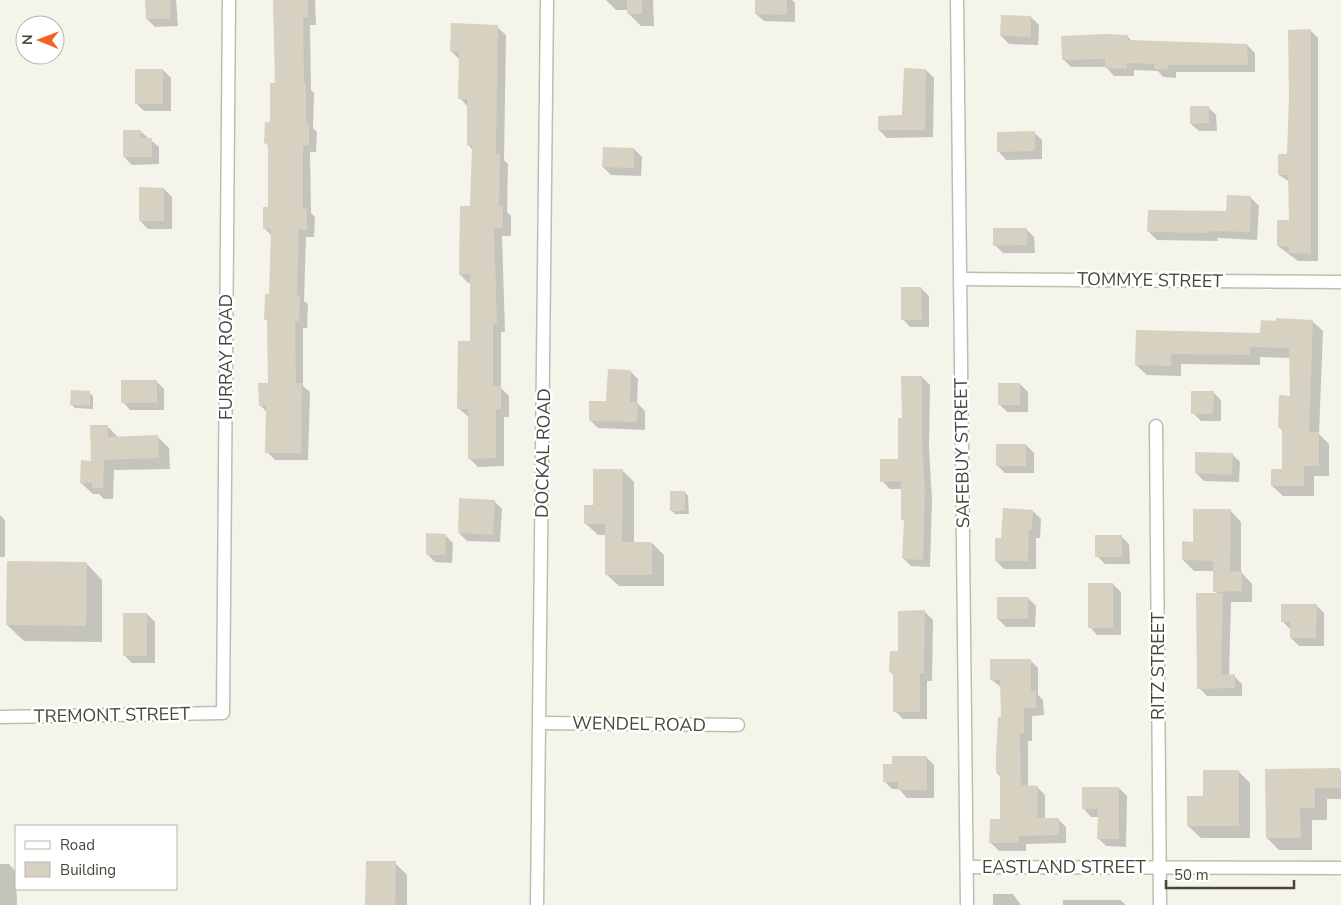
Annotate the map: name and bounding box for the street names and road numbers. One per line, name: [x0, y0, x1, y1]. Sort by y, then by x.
street label: TOMMYE STREET: [1077, 267, 1223, 293]
street label: FURRAY ROAD: [214, 294, 238, 420]
street label: SAFEBUY STREET: [949, 377, 975, 528]
street label: DOCKAL ROAD: [530, 388, 556, 518]
street label: RITZ STREET: [1146, 612, 1170, 720]
street label: TREMONT STREET: [33, 702, 191, 728]
street label: WENDEL ROAD: [572, 711, 706, 737]
street label: EASTLAND STREET: [982, 855, 1146, 879]

